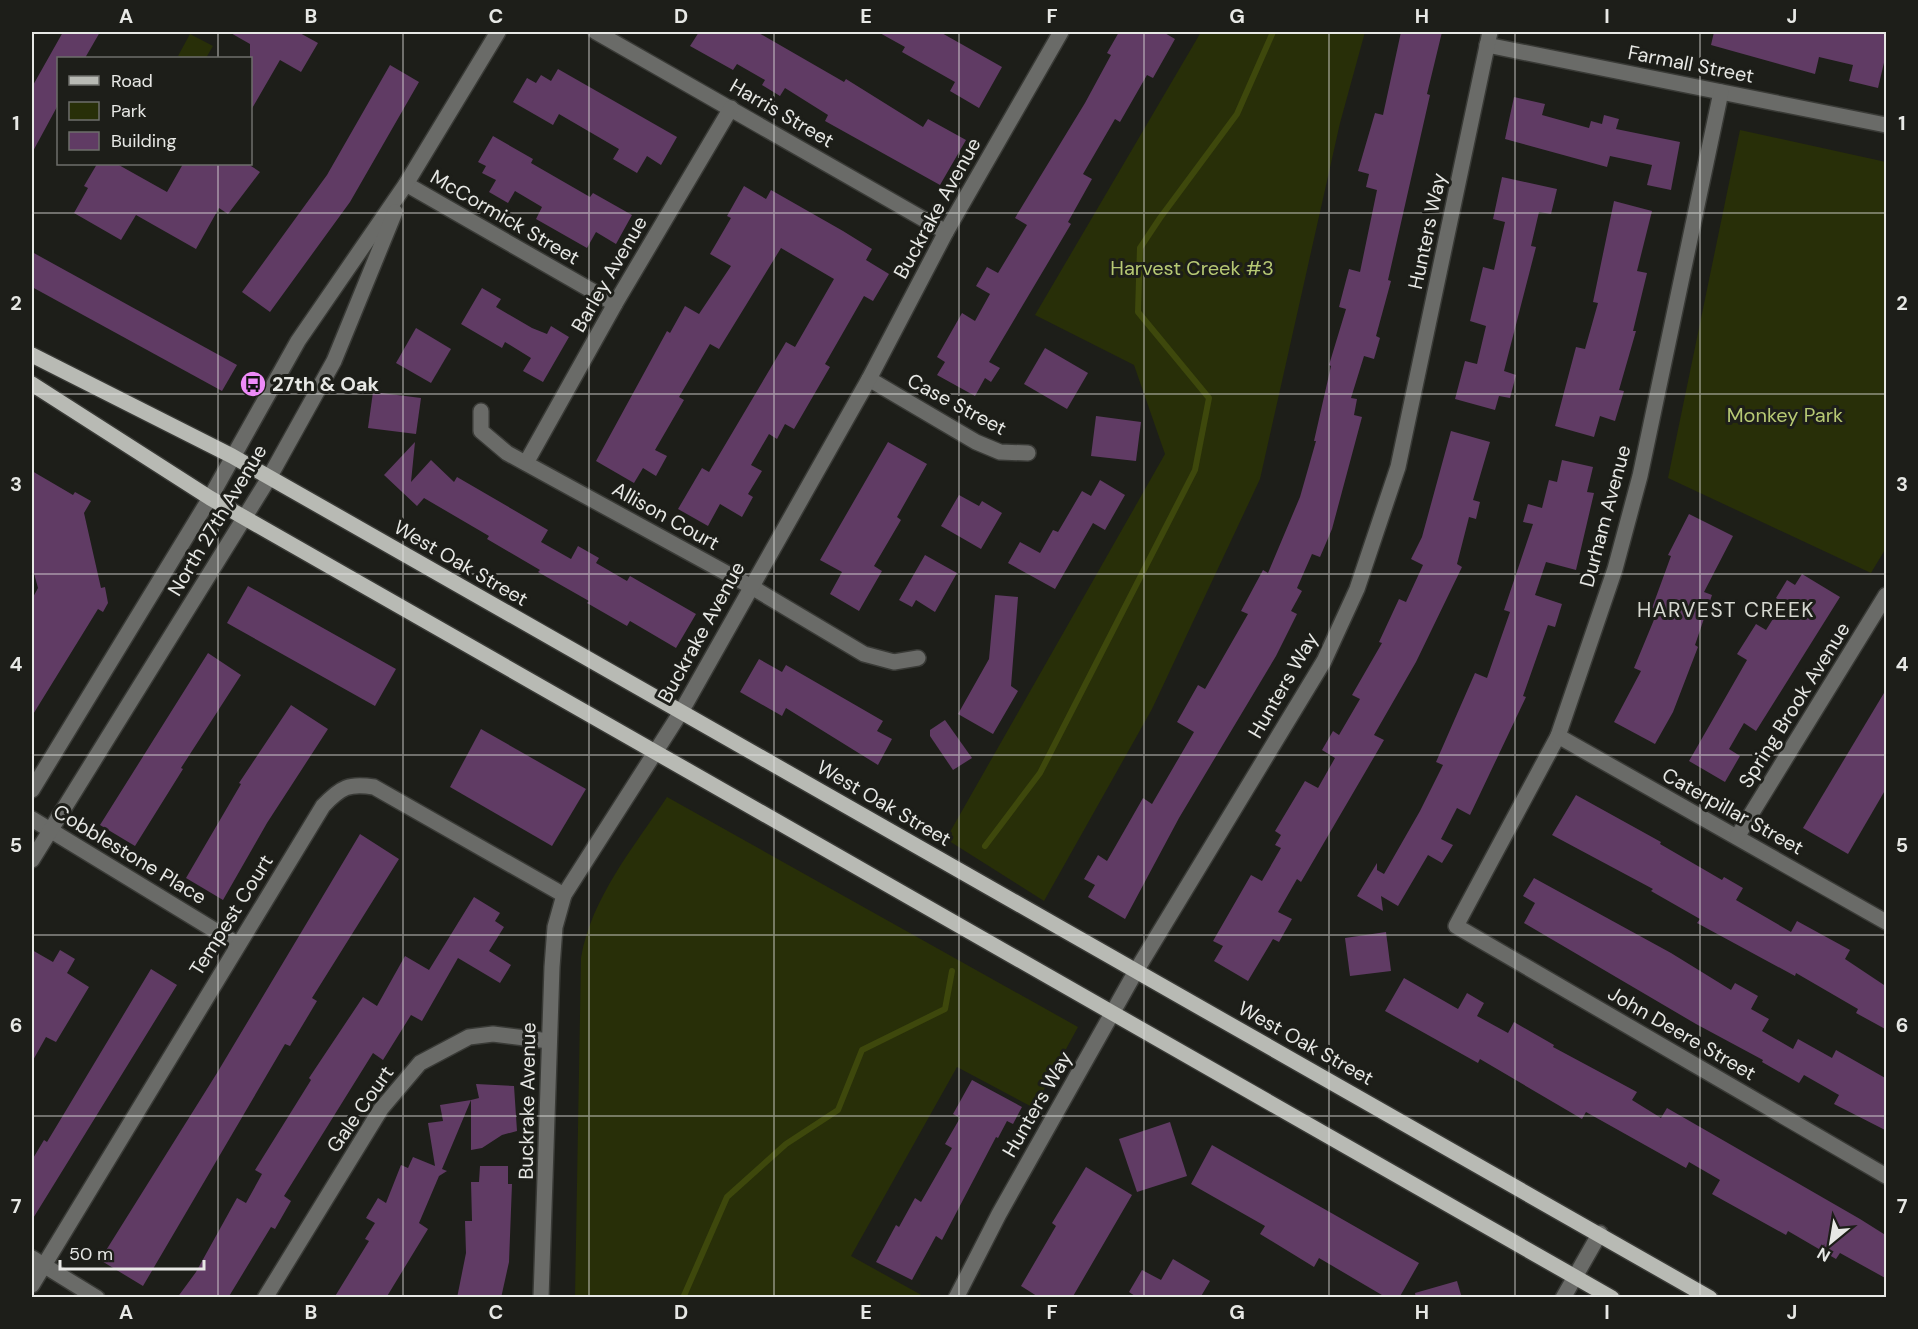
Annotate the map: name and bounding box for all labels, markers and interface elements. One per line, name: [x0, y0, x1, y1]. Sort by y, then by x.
text: A: [119, 3, 133, 29]
text: B: [305, 3, 317, 29]
text: C: [489, 3, 503, 29]
text: D: [674, 3, 688, 29]
text: E: [860, 3, 872, 29]
text: F: [1046, 3, 1058, 29]
text: G: [1229, 3, 1245, 29]
text: H: [1415, 3, 1429, 29]
text: I: [1604, 3, 1610, 29]
text: J: [1787, 3, 1797, 29]
street label: Farmall Street: [1626, 39, 1756, 89]
legend: [57, 57, 252, 165]
text: Road: [111, 69, 153, 93]
street label: Harris Street: [725, 73, 839, 153]
text: Park: [111, 99, 147, 123]
text: 1: [12, 110, 20, 136]
text: 1: [1898, 110, 1906, 136]
text: Building: [111, 129, 176, 153]
street label: Buckrake Avenue: [887, 133, 987, 283]
street label: McCormick Street: [426, 164, 584, 270]
street label: Hunters Way: [1402, 170, 1452, 292]
street label: Barley Avenue: [565, 211, 653, 337]
park label: Harvest Creek #3: [1110, 255, 1274, 281]
text: 2: [10, 290, 22, 316]
text: 2: [1896, 290, 1908, 316]
street label: Case Street: [903, 367, 1011, 441]
bus stop icon: 27th & Oak: [238, 369, 268, 399]
place label: 27th & Oak: [272, 371, 380, 397]
park label: Monkey Park: [1727, 402, 1843, 428]
street label: North 27th Avenue: [162, 439, 272, 601]
street label: Durham Avenue: [1574, 442, 1636, 590]
text: 3: [10, 471, 22, 497]
text: 3: [1896, 471, 1908, 497]
street label: Allison Court: [608, 476, 724, 556]
street label: West Oak Street: [389, 514, 533, 612]
street label: Buckrake Avenue: [651, 557, 751, 707]
district label: HARVEST CREEK: [1637, 596, 1815, 624]
street label: Spring Brook Avenue: [1733, 617, 1855, 793]
street label: Hunters Way: [1242, 627, 1324, 743]
text: 4: [10, 651, 23, 677]
text: 4: [1896, 651, 1909, 677]
street label: West Oak Street: [812, 754, 956, 852]
street label: Caterpillar Street: [1658, 761, 1808, 861]
street label: Cobblestone Place: [49, 798, 211, 910]
text: 5: [10, 832, 22, 858]
text: 5: [1896, 832, 1908, 858]
street label: Tempest Court: [183, 849, 279, 980]
street label: John Deere Street: [1603, 980, 1761, 1086]
street label: West Oak Street: [1234, 995, 1378, 1091]
text: 6: [10, 1012, 22, 1038]
text: 6: [1896, 1012, 1908, 1038]
street label: Buckrake Avenue: [513, 1022, 541, 1180]
street label: Hunters Way: [996, 1046, 1078, 1162]
street label: Gale Court: [321, 1060, 399, 1157]
text: 7: [11, 1193, 22, 1219]
text: 7: [1897, 1193, 1908, 1219]
north arrow: [1801, 1212, 1861, 1272]
scale bar: [60, 1233, 204, 1271]
text: 50 m: [69, 1242, 113, 1266]
text: N: [1813, 1243, 1834, 1267]
text: A: [119, 1299, 133, 1325]
text: B: [305, 1299, 317, 1325]
text: C: [489, 1299, 503, 1325]
text: D: [674, 1299, 688, 1325]
text: E: [860, 1299, 872, 1325]
text: F: [1046, 1299, 1058, 1325]
text: G: [1229, 1299, 1245, 1325]
text: H: [1415, 1299, 1429, 1325]
text: I: [1604, 1299, 1610, 1325]
text: J: [1787, 1299, 1797, 1325]

